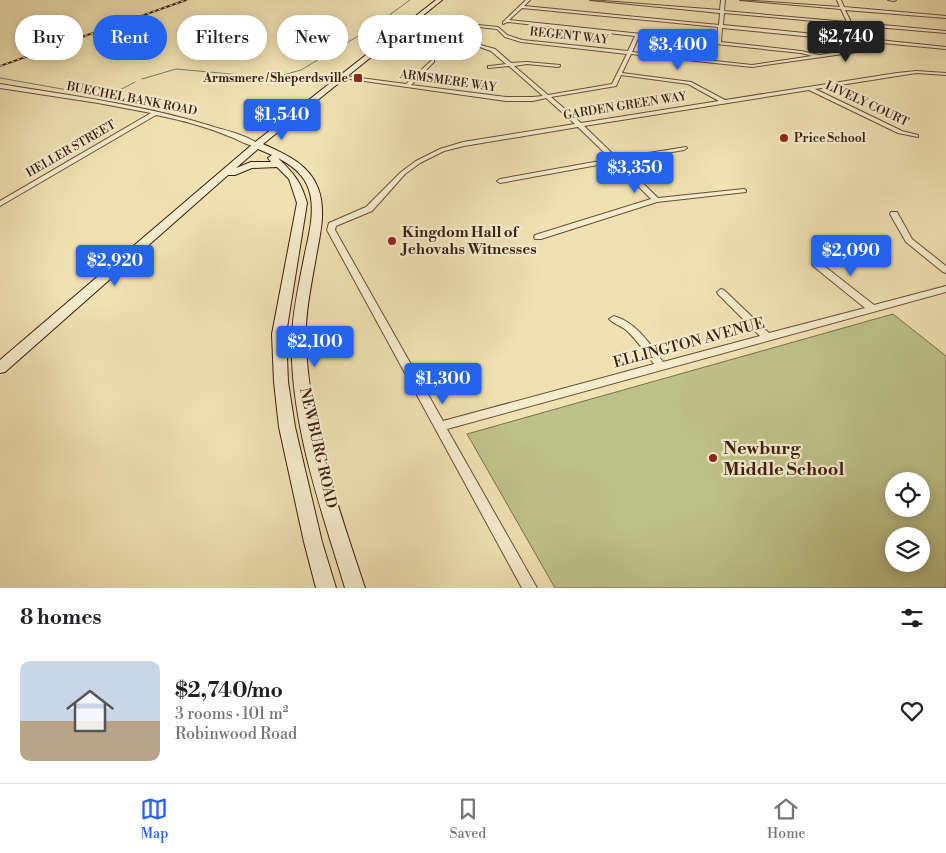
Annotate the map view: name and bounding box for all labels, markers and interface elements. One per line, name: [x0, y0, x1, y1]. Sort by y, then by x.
chip: Buy: [15, 15, 83, 60]
chip: Rent: [93, 15, 167, 60]
chip: Filters: [177, 15, 267, 60]
chip: New: [277, 15, 348, 60]
chip: Apartment: [358, 15, 482, 60]
pin: $2,740: [805, 20, 887, 63]
street label: REGENT WAY: [529, 24, 610, 48]
text: $2,740: [818, 27, 874, 47]
pin: $3,400: [637, 28, 719, 71]
text: $3,400: [649, 35, 707, 55]
street label: ARMSMERE WAY: [398, 67, 498, 95]
place label: Armsmere / Sheperdsville: [202, 71, 349, 86]
marker: Armsmere / Sheperdsville: [352, 72, 364, 84]
street label: LIVELY COURT: [823, 78, 912, 130]
street label: BUECHEL BANK ROAD: [64, 79, 199, 119]
street label: GARDEN GREEN WAY: [562, 89, 689, 123]
pin: $1,540: [241, 98, 323, 141]
text: $1,540: [255, 105, 309, 125]
street label: HELLER STREET: [23, 117, 119, 181]
place label: Price School: [794, 131, 866, 146]
marker: Price School: [778, 132, 790, 144]
pin: $3,350: [594, 152, 676, 194]
text: $3,350: [607, 158, 663, 178]
place label: Kingdom Hall of Jehovahs Witnesses: [400, 223, 537, 259]
pin: $2,090: [810, 234, 892, 277]
marker: Kingdom Hall of Jehovahs Witnesses: [386, 235, 398, 247]
text: $2,090: [822, 241, 880, 261]
pin: $2,920: [74, 244, 156, 287]
text: $2,920: [87, 251, 143, 271]
street label: ELLINGTON AVENUE: [611, 314, 767, 372]
pin: $2,100: [274, 326, 356, 368]
text: $2,100: [287, 332, 343, 352]
pin: $1,300: [402, 362, 484, 405]
text: $1,300: [415, 369, 471, 389]
street label: NEWBURG ROAD: [295, 386, 341, 510]
place label: Newburg Middle School: [723, 437, 844, 481]
marker: Newburg Middle School: [707, 452, 719, 464]
map controls: [885, 472, 930, 572]
button: locate: [885, 472, 930, 517]
button: layers: [885, 527, 930, 572]
icon: filters: [898, 604, 926, 632]
text: 8 homes: [20, 605, 102, 631]
text: $2,740/mo: [175, 678, 283, 704]
icon: home: [60, 681, 120, 741]
icon: heart: [898, 697, 926, 725]
text: 3 rooms · 101 m²: [175, 704, 288, 724]
text: Robinwood Road: [175, 724, 297, 744]
tab: Map: [140, 795, 168, 843]
tab: Saved: [449, 795, 486, 843]
tab: Home: [767, 795, 806, 843]

